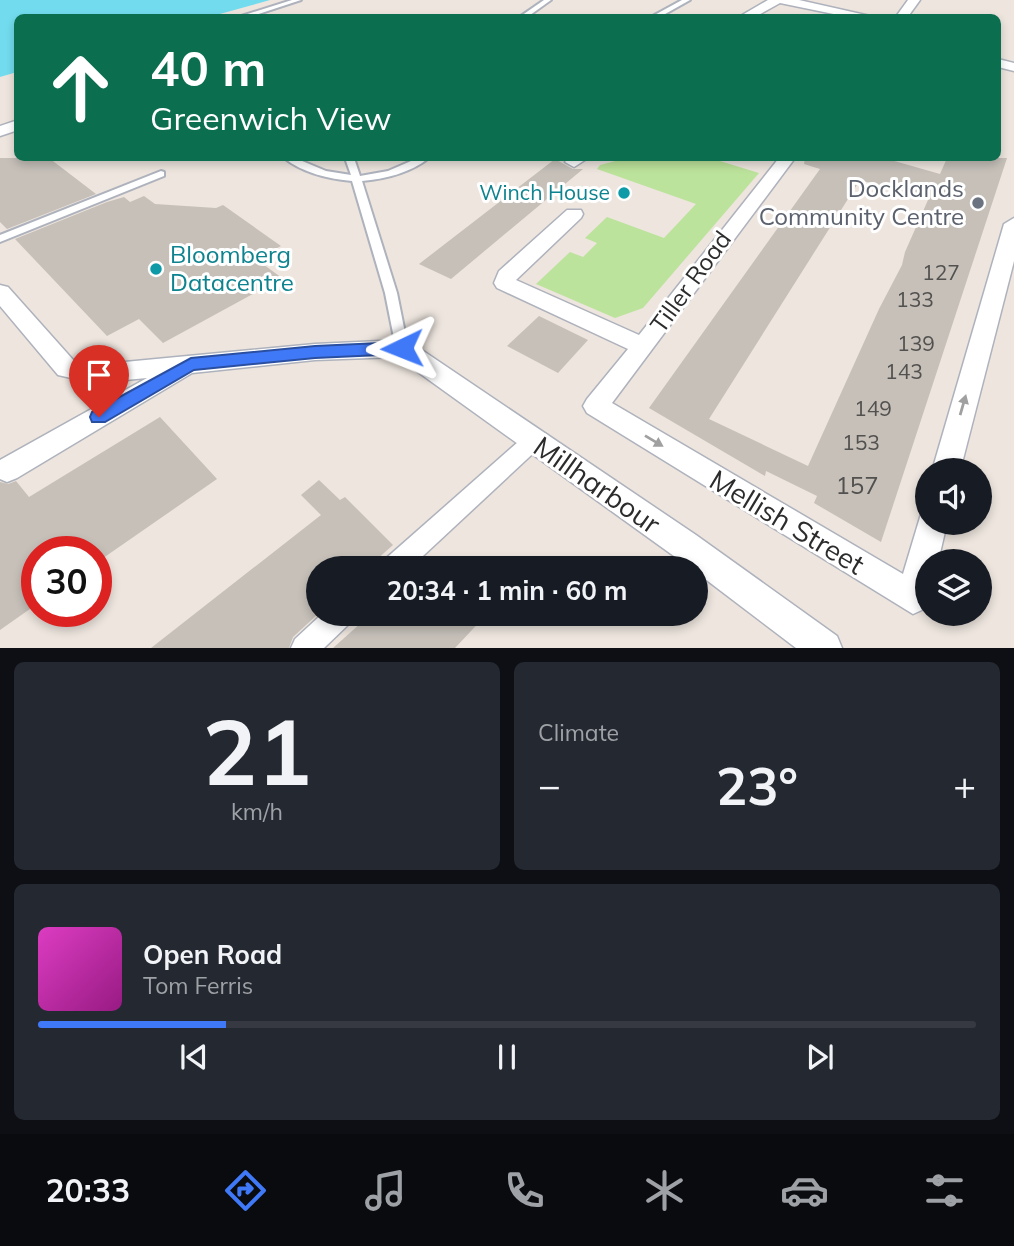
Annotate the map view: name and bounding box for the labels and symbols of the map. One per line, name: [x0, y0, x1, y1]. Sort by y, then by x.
place label: Docklands Community Centre: [759, 173, 964, 231]
place label: Winch House: [479, 179, 610, 205]
marker: Winch House: [616, 185, 632, 201]
marker: Docklands Community Centre: [970, 195, 986, 211]
street label: Tiller Road: [643, 225, 737, 338]
place label: Bloomberg Datacentre: [170, 239, 294, 297]
house number: 127: [922, 259, 960, 285]
marker: Bloomberg Datacentre: [148, 261, 164, 277]
house number: 133: [896, 286, 934, 312]
position arrow: [365, 311, 439, 385]
house number: 139: [897, 330, 935, 356]
pin: [69, 345, 129, 417]
house number: 143: [885, 358, 923, 384]
one-way arrow: [958, 394, 969, 416]
house number: 149: [854, 395, 892, 421]
street label: Millharbour: [527, 428, 668, 541]
house number: 153: [842, 429, 880, 455]
one-way arrow: [645, 435, 664, 448]
street label: Mellish Street: [704, 462, 871, 582]
house number: 157: [835, 470, 879, 500]
speed limit sign: 30: [21, 536, 112, 627]

